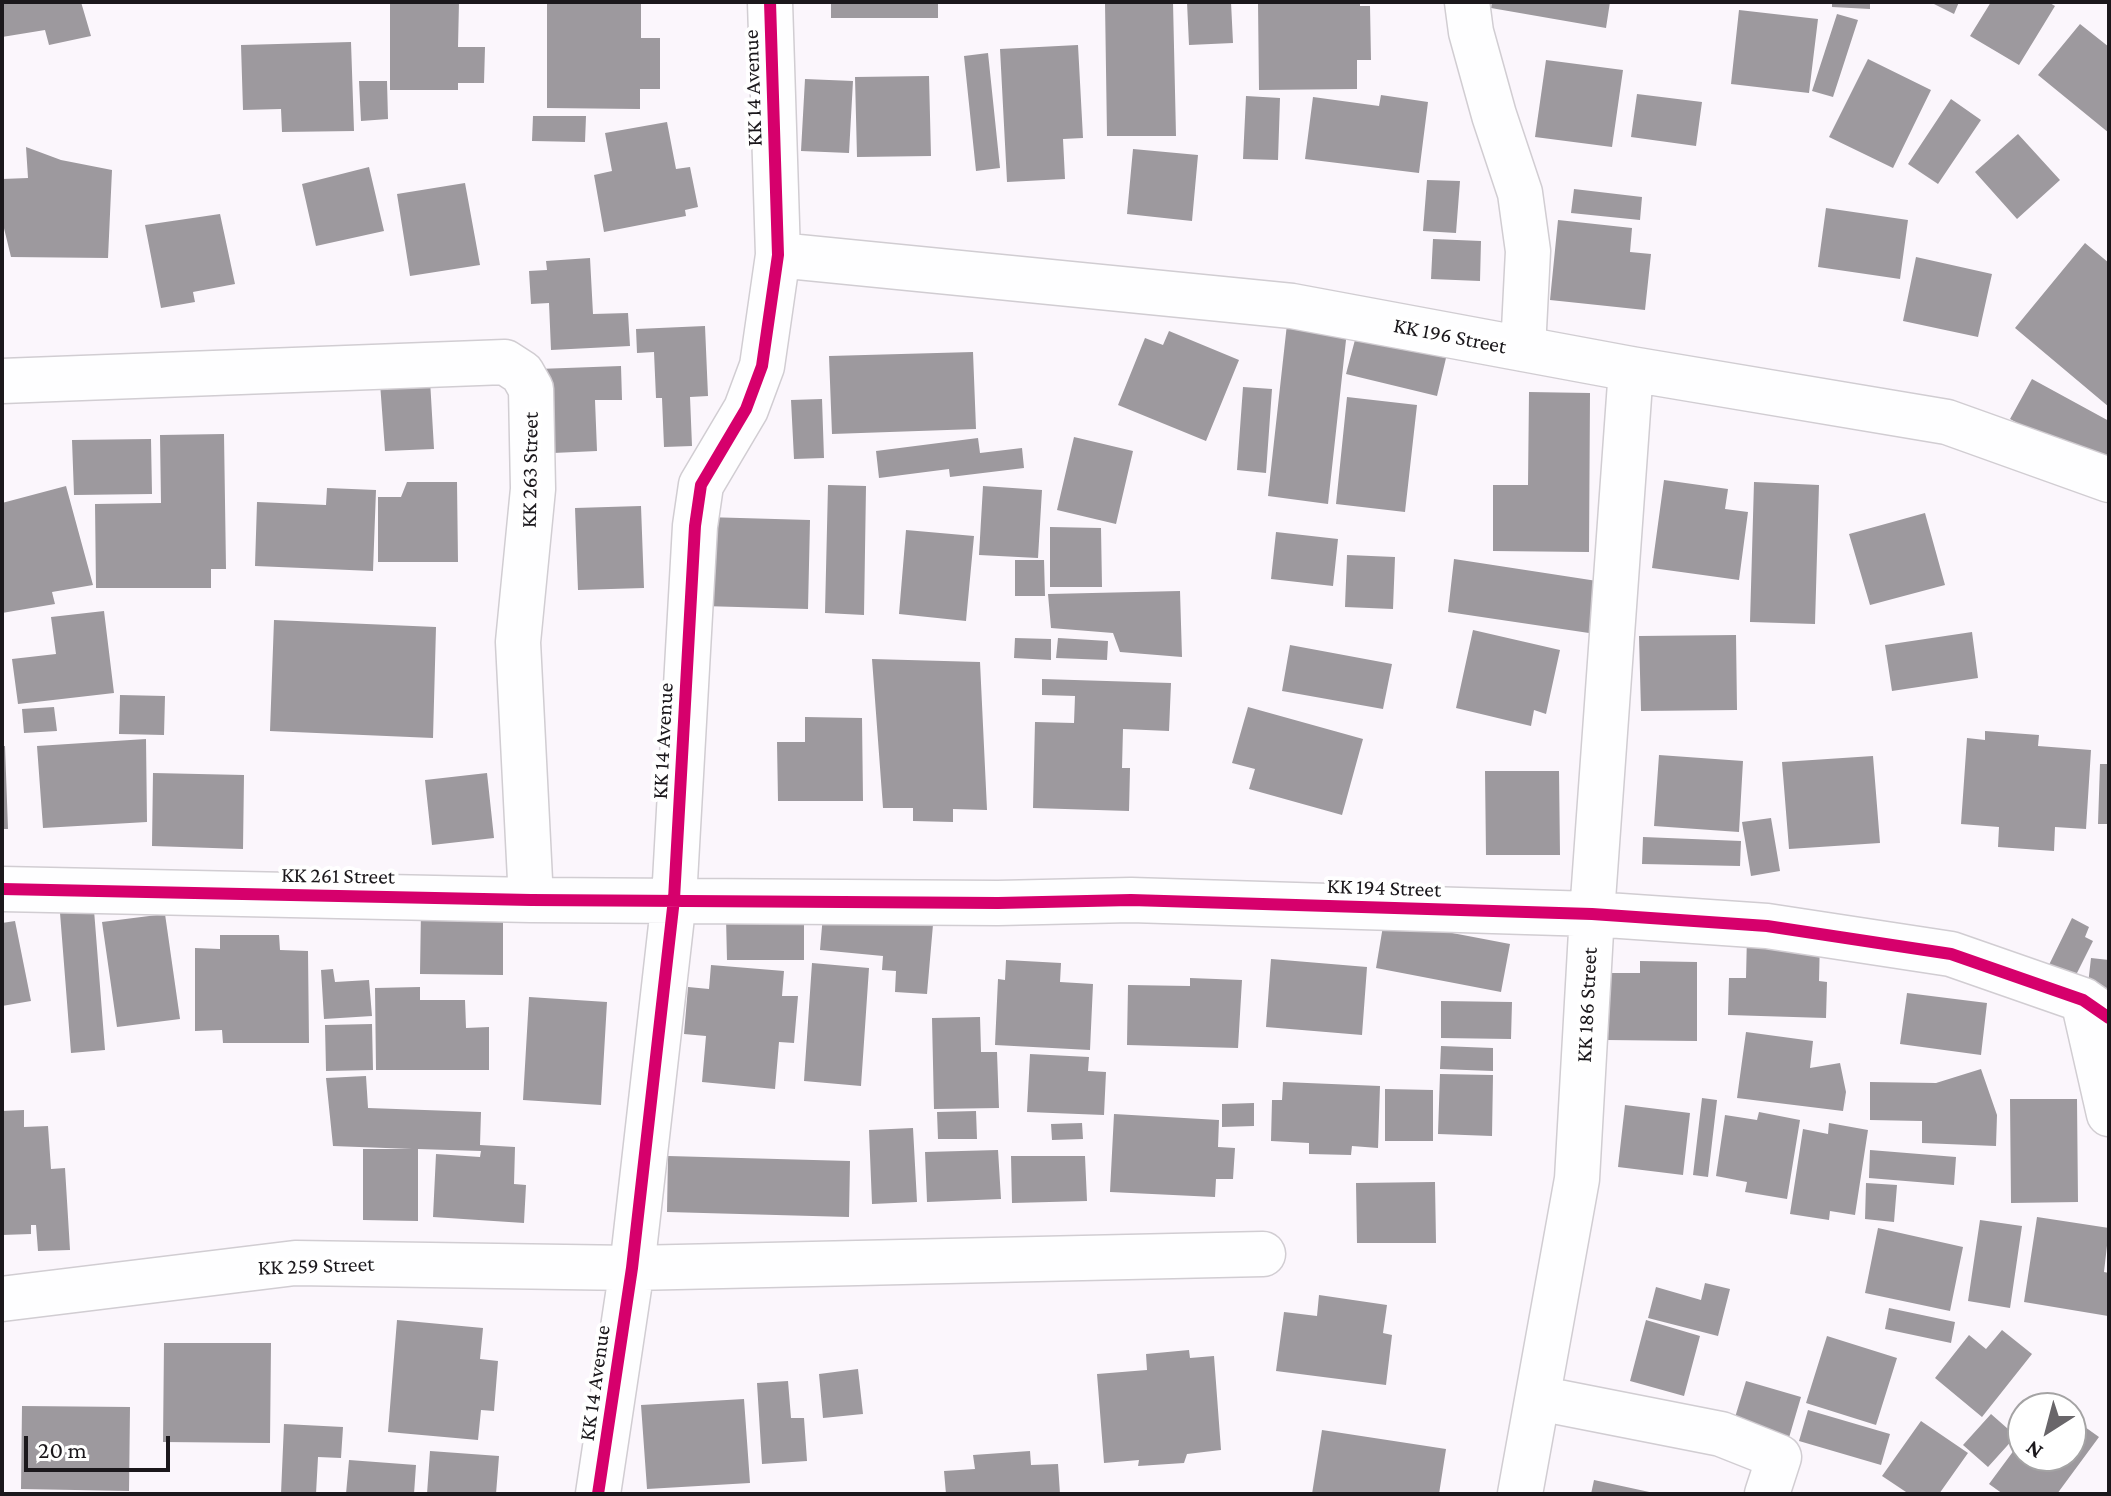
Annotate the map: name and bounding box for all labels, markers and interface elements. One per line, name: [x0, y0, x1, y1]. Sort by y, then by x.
street label: KK 14 Avenue: [738, 29, 768, 147]
street label: KK 196 Street: [1391, 312, 1509, 360]
street label: KK 263 Street: [516, 412, 544, 528]
street label: KK 14 Avenue: [647, 682, 679, 800]
street label: KK 261 Street: [281, 862, 395, 890]
street label: KK 194 Street: [1326, 873, 1442, 903]
street label: KK 186 Street: [1571, 947, 1603, 1063]
street label: KK 259 Street: [257, 1251, 375, 1281]
street label: KK 14 Avenue: [574, 1323, 616, 1443]
north arrow: [2007, 1392, 2087, 1472]
scale bar: [28, 1420, 174, 1470]
text: 20 m: [38, 1436, 87, 1463]
text: N: [2020, 1436, 2047, 1465]

